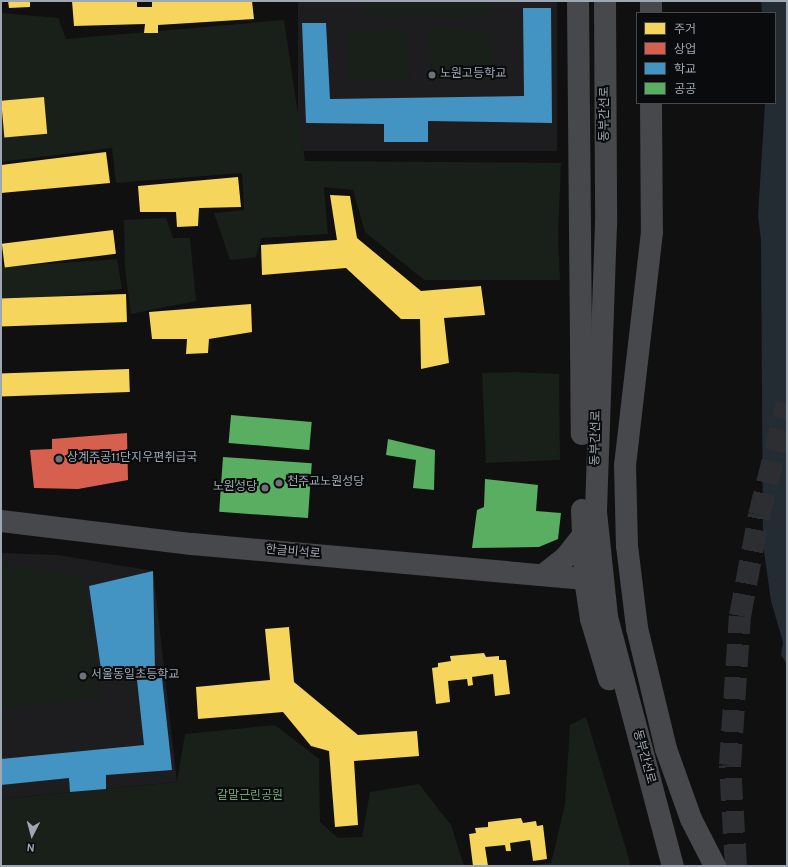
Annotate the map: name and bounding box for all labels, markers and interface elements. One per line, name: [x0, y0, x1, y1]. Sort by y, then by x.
legend: [636, 12, 776, 104]
text: 주거: [674, 22, 696, 38]
text: 상업: [674, 42, 696, 58]
text: 학교: [674, 62, 696, 78]
place label: 노원고등학교: [440, 68, 506, 82]
marker: 노원고등학교: [427, 70, 437, 80]
text: 공공: [674, 82, 696, 98]
street label: 동부간선로: [599, 86, 613, 142]
street label: 동부간선로: [589, 410, 605, 466]
place label: 상계주공11단지우편취급국: [67, 452, 197, 466]
marker: 상계주공11단지우편취급국: [54, 454, 64, 464]
place label: 천주교노원성당: [287, 476, 364, 490]
marker: 천주교노원성당: [274, 478, 284, 488]
place label: 노원성당: [213, 481, 257, 495]
marker: 노원성당: [260, 483, 270, 493]
street label: 한글비석로: [265, 543, 321, 563]
place label: 서울동일초등학교: [91, 669, 179, 683]
marker: 서울동일초등학교: [78, 671, 88, 681]
street label: 동부간선로: [629, 728, 657, 786]
park label: 갈말근린공원: [217, 790, 283, 804]
north arrow: [12, 815, 52, 855]
text: N: [26, 840, 35, 854]

